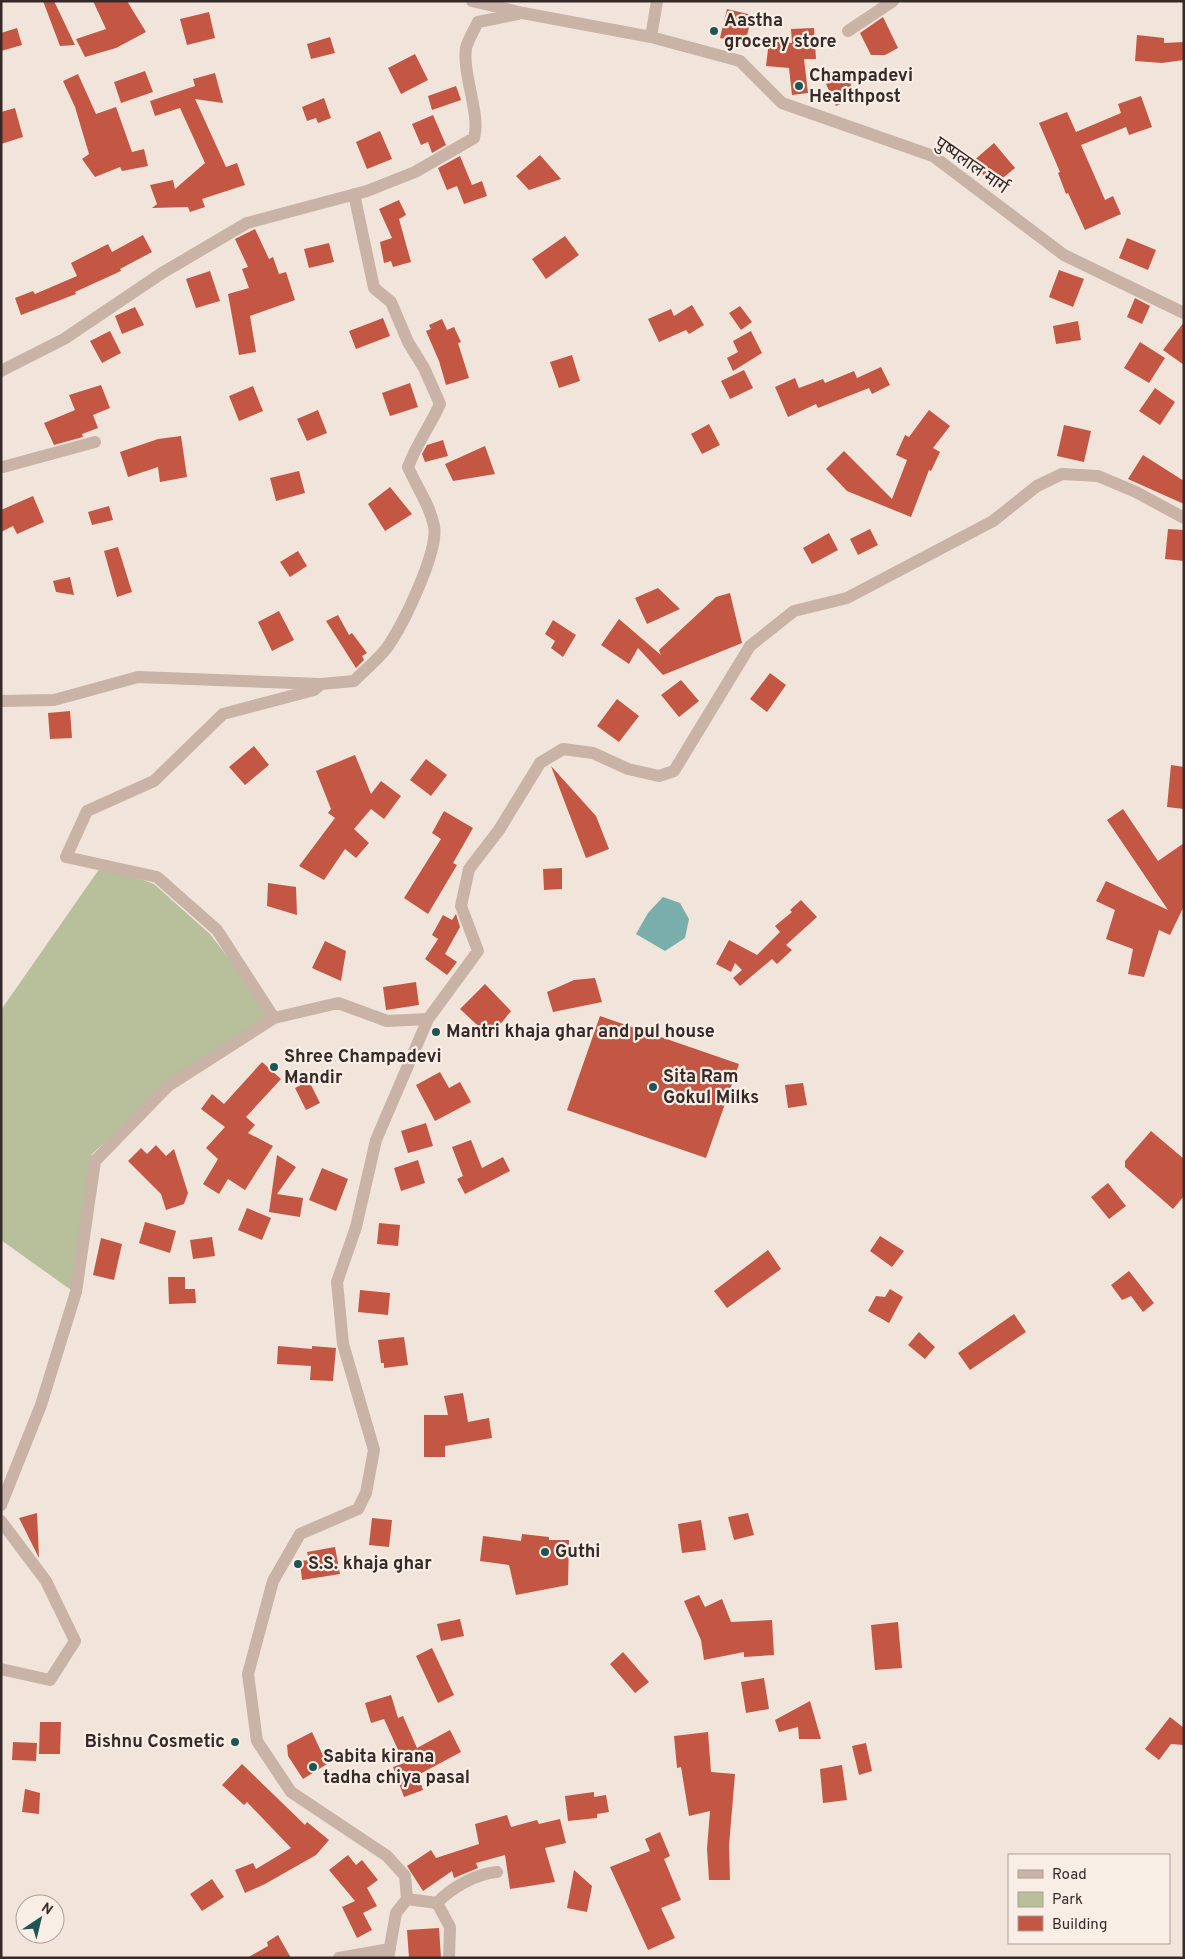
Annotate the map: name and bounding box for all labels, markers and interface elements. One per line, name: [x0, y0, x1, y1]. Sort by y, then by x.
place label: Aastha grocery store: [724, 10, 837, 54]
marker: Aastha grocery store: [708, 25, 720, 37]
place label: Champadevi Healthpost: [809, 65, 913, 109]
marker: Champadevi Healthpost: [793, 80, 805, 92]
street label: पुष्पलाल मार्ग: [930, 131, 1014, 200]
place label: Mantri khaja ghar and pul house: [446, 1021, 715, 1044]
marker: Mantri khaja ghar and pul house: [430, 1026, 442, 1038]
place label: Shree Champadevi Mandir: [284, 1046, 442, 1090]
marker: Shree Champadevi Mandir: [268, 1061, 280, 1073]
place label: Sita Ram Gokul Milks: [663, 1066, 759, 1110]
marker: Sita Ram Gokul Milks: [647, 1081, 659, 1093]
place label: Guthi: [555, 1541, 600, 1564]
marker: Guthi: [539, 1546, 551, 1558]
place label: S.S. khaja ghar: [308, 1553, 432, 1576]
marker: S.S. khaja ghar: [292, 1558, 304, 1570]
place label: Bishnu Cosmetic: [84, 1731, 225, 1754]
marker: Bishnu Cosmetic: [229, 1736, 241, 1748]
place label: Sabita kirana tadha chiya pasal: [323, 1746, 470, 1790]
marker: Sabita kirana tadha chiya pasal: [307, 1761, 319, 1773]
legend: [1008, 1854, 1170, 1944]
text: Road: [1052, 1866, 1087, 1885]
text: Park: [1052, 1891, 1083, 1910]
north arrow: [15, 1894, 65, 1944]
text: N: [38, 1900, 56, 1919]
text: Building: [1052, 1916, 1107, 1935]

